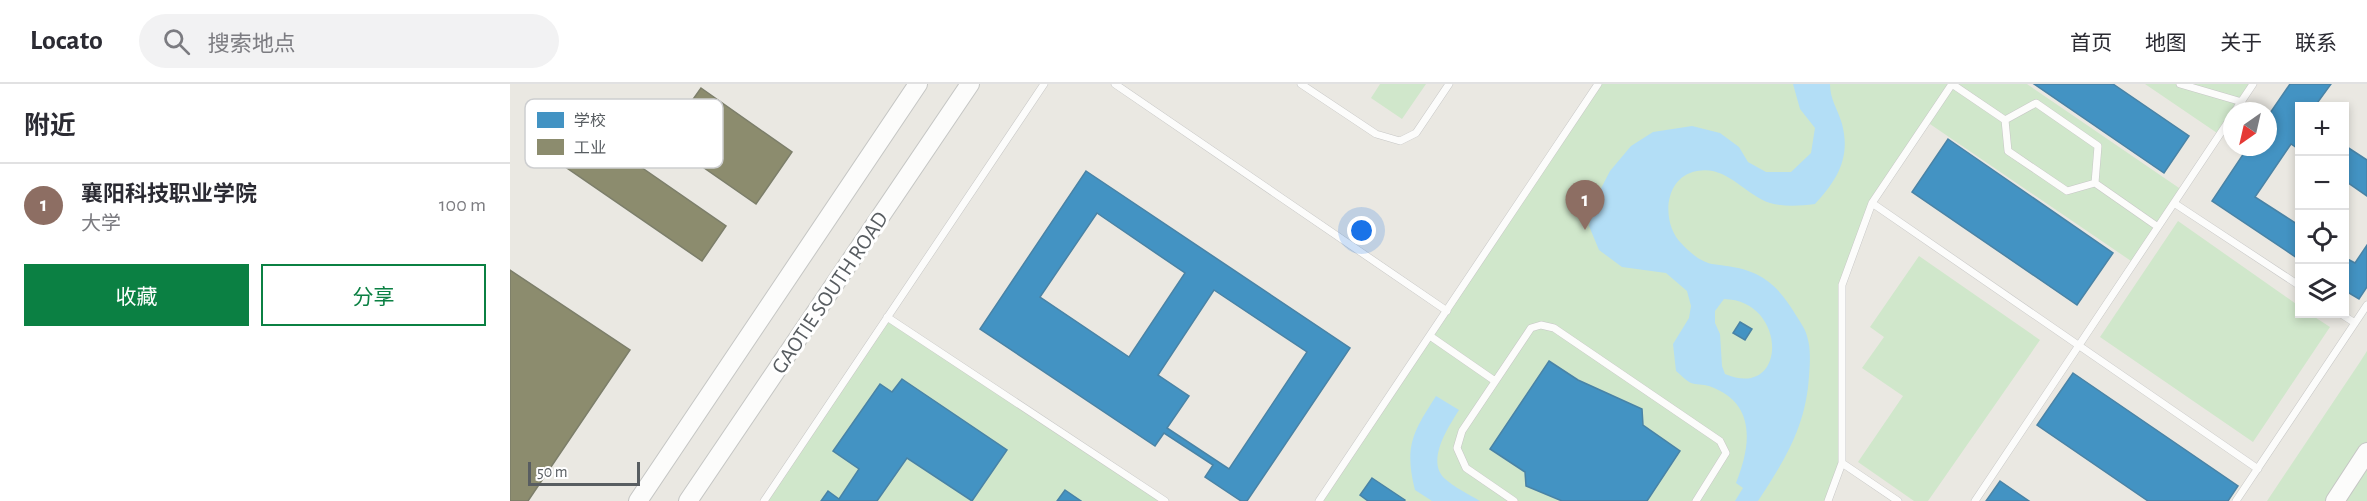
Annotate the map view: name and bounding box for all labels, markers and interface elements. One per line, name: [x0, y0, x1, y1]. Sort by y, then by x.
search box: [139, 14, 559, 68]
icon: search: [160, 25, 193, 58]
text: Locato: [30, 27, 103, 55]
text: 搜索地点: [208, 33, 296, 55]
text: 首页: [2070, 33, 2112, 54]
text: 地图: [2145, 33, 2187, 54]
text: 关于: [2220, 33, 2262, 54]
text: 联系: [2295, 33, 2337, 54]
legend: [525, 99, 723, 168]
north arrow: [2223, 102, 2277, 156]
map controls: [2295, 102, 2349, 318]
button: +: [2295, 102, 2349, 156]
text: 学校: [574, 112, 606, 129]
text: 附近: [24, 113, 76, 139]
text: 工业: [574, 140, 606, 156]
button: −: [2295, 156, 2349, 210]
pin: 1: [1566, 180, 1604, 230]
text: 襄阳科技职业学院: [81, 183, 257, 205]
text: 1: [40, 195, 47, 215]
text: 100 m: [439, 195, 486, 215]
street label: GAOTIE SOUTH ROAD: [768, 208, 892, 377]
button: locate: [2295, 210, 2349, 264]
text: 大学: [81, 214, 121, 234]
your location: [1347, 216, 1376, 245]
button: 收藏: [24, 264, 249, 326]
button: 分享: [261, 264, 486, 326]
button: layers: [2295, 264, 2349, 318]
scale bar: [528, 459, 640, 486]
text: 50 m: [537, 464, 568, 480]

